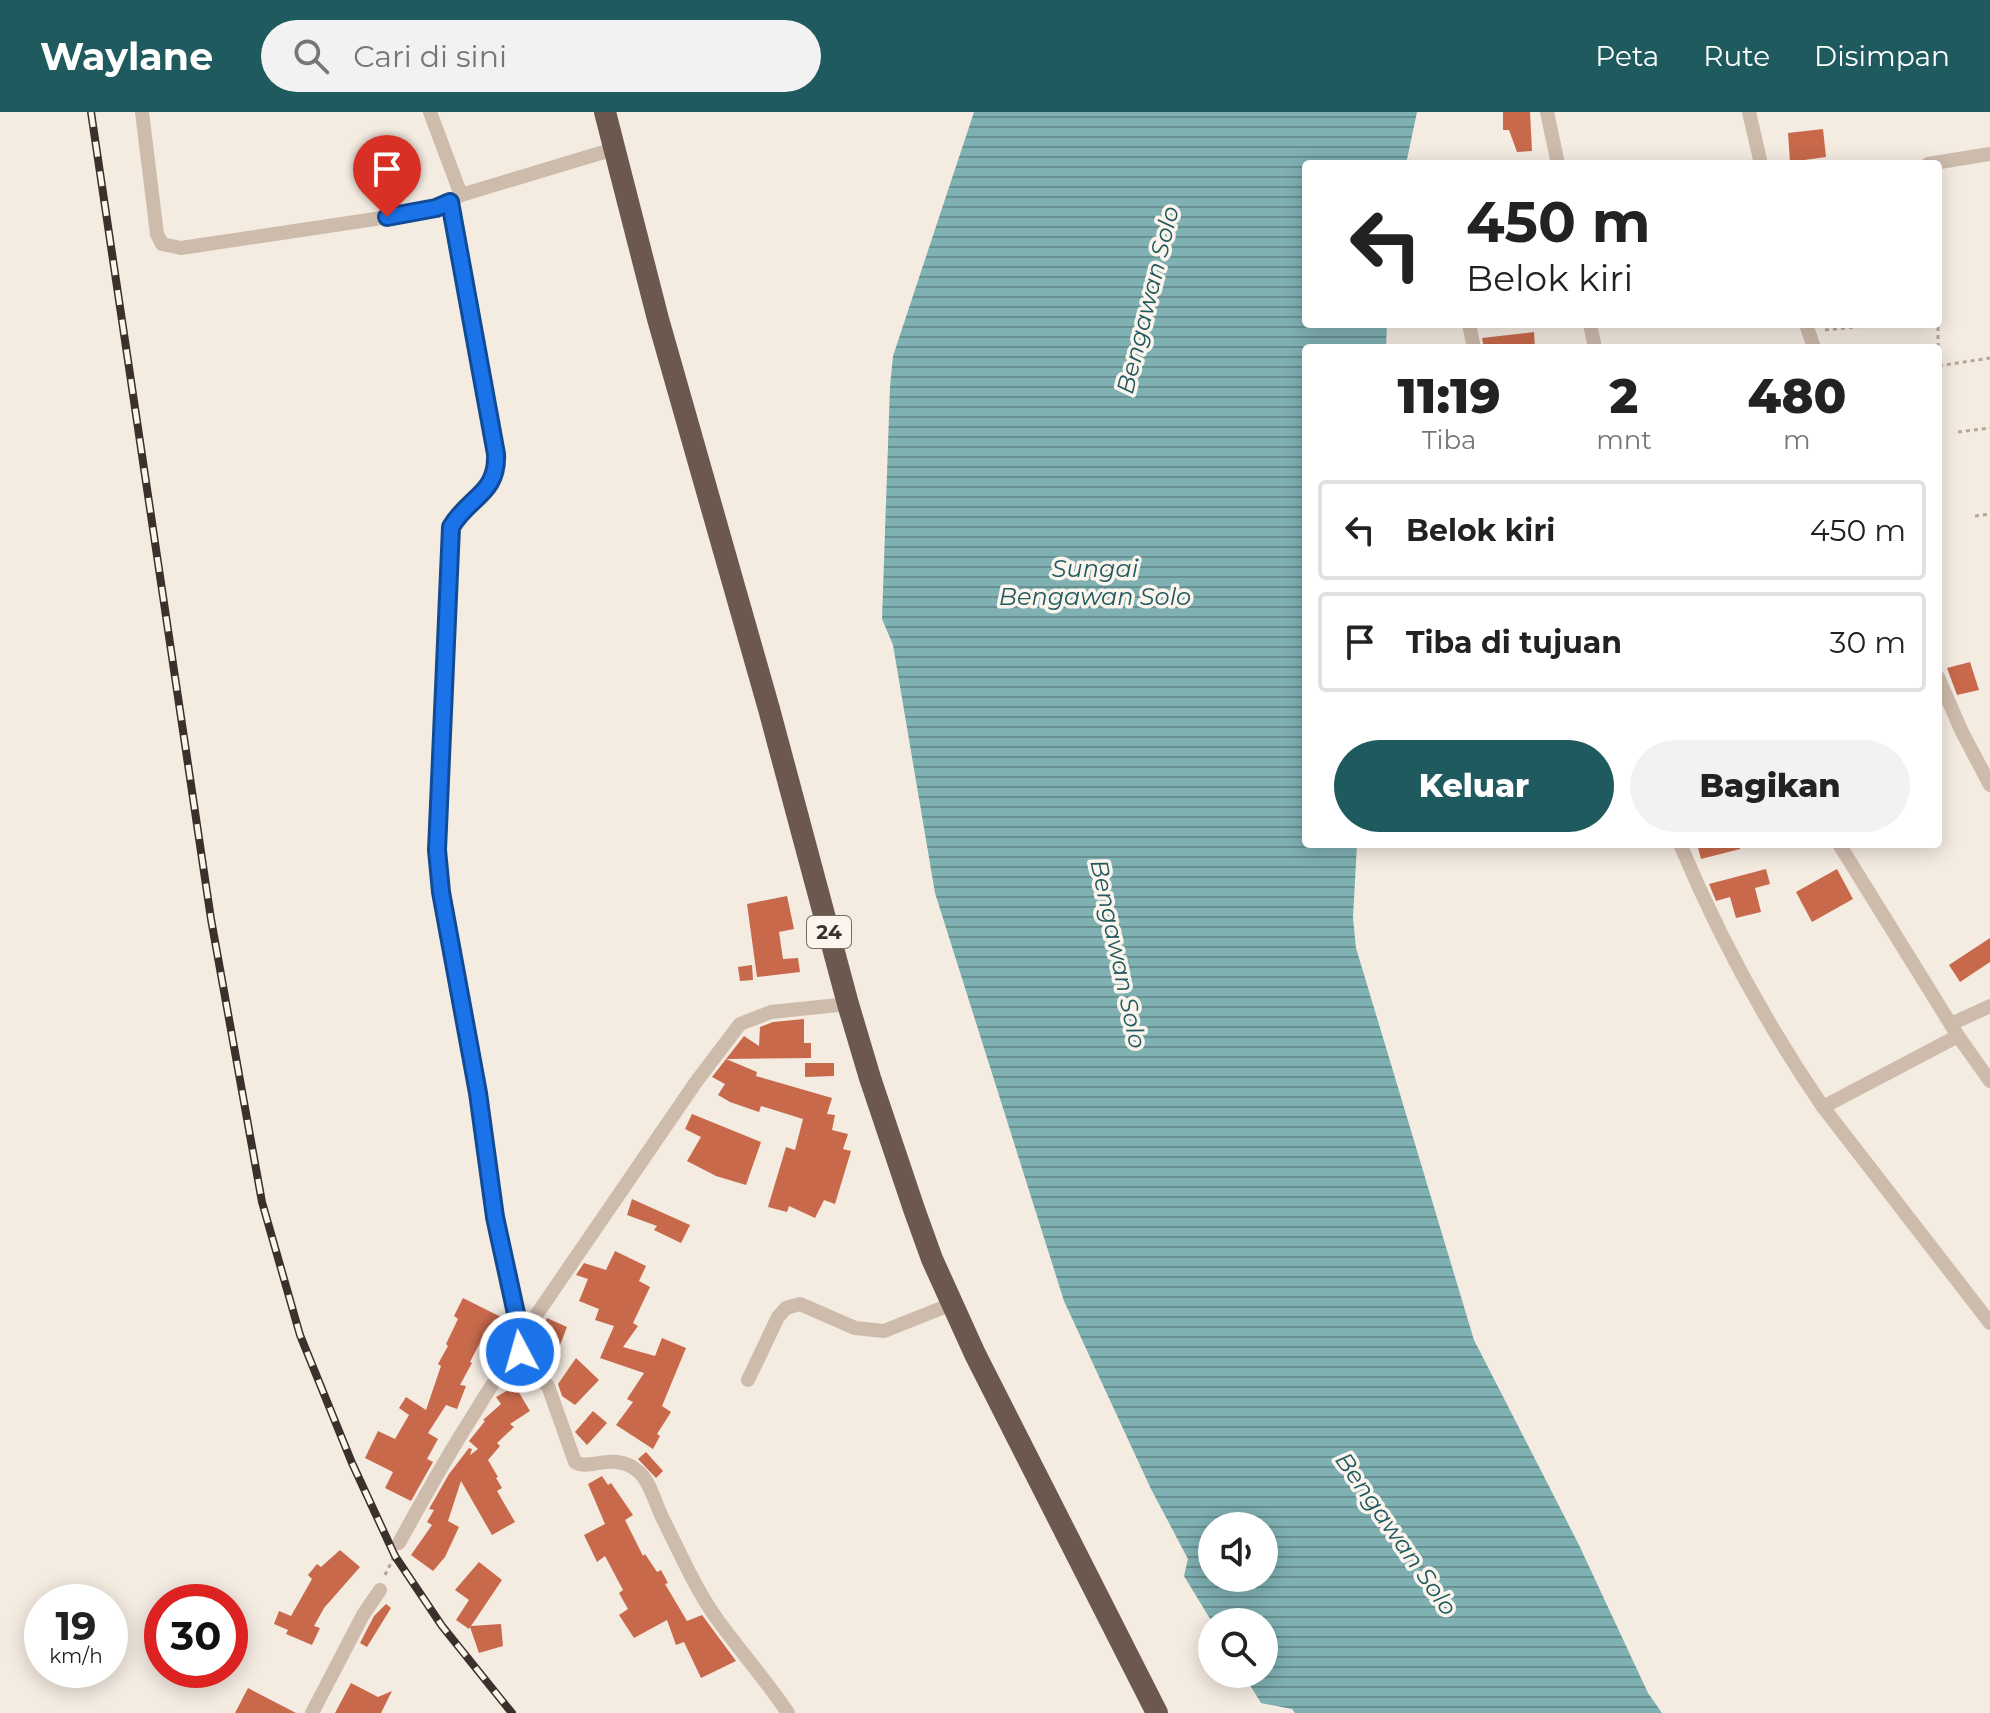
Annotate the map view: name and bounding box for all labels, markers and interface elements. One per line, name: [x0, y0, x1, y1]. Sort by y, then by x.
search box: [261, 20, 821, 92]
text: Waylane: [40, 33, 213, 80]
icon: search: [289, 34, 333, 78]
text: Cari di sini: [353, 38, 507, 75]
text: Peta: [1595, 39, 1659, 73]
text: Rute: [1703, 39, 1770, 73]
text: Disimpan: [1814, 39, 1950, 73]
pin: [353, 135, 421, 217]
icon: arrive: [365, 147, 409, 191]
text: 450 m: [1466, 188, 1651, 256]
icon: left: [1334, 192, 1438, 296]
water label: Bengawan Solo: [1110, 203, 1185, 397]
text: Belok kiri: [1466, 256, 1633, 300]
text: 11:19: [1398, 367, 1501, 425]
text: 2: [1610, 367, 1638, 425]
text: 480: [1747, 367, 1846, 425]
text: Tiba: [1422, 424, 1476, 456]
text: mnt: [1596, 424, 1652, 456]
text: m: [1783, 424, 1811, 456]
icon: left: [1338, 508, 1382, 552]
text: Belok kiri: [1406, 512, 1555, 549]
text: 450 m: [1810, 512, 1906, 549]
water label: Sungai Bengawan Solo: [999, 554, 1191, 611]
icon: arrive: [1338, 620, 1382, 664]
text: Tiba di tujuan: [1406, 624, 1622, 661]
text: 30 m: [1830, 624, 1906, 661]
button: Keluar: [1334, 740, 1614, 832]
button: Bagikan: [1630, 740, 1910, 832]
water label: Bengawan Solo: [1084, 857, 1153, 1051]
road number: 24: [807, 916, 851, 948]
position arrow: [478, 1310, 562, 1394]
water label: Bengawan Solo: [1329, 1447, 1463, 1621]
map controls: [1198, 1512, 1278, 1688]
button: sound: [1198, 1512, 1278, 1592]
speed limit sign: 30: [144, 1584, 248, 1688]
text: 19: [55, 1601, 97, 1650]
button: search: [1198, 1608, 1278, 1688]
text: km/h: [49, 1644, 103, 1668]

